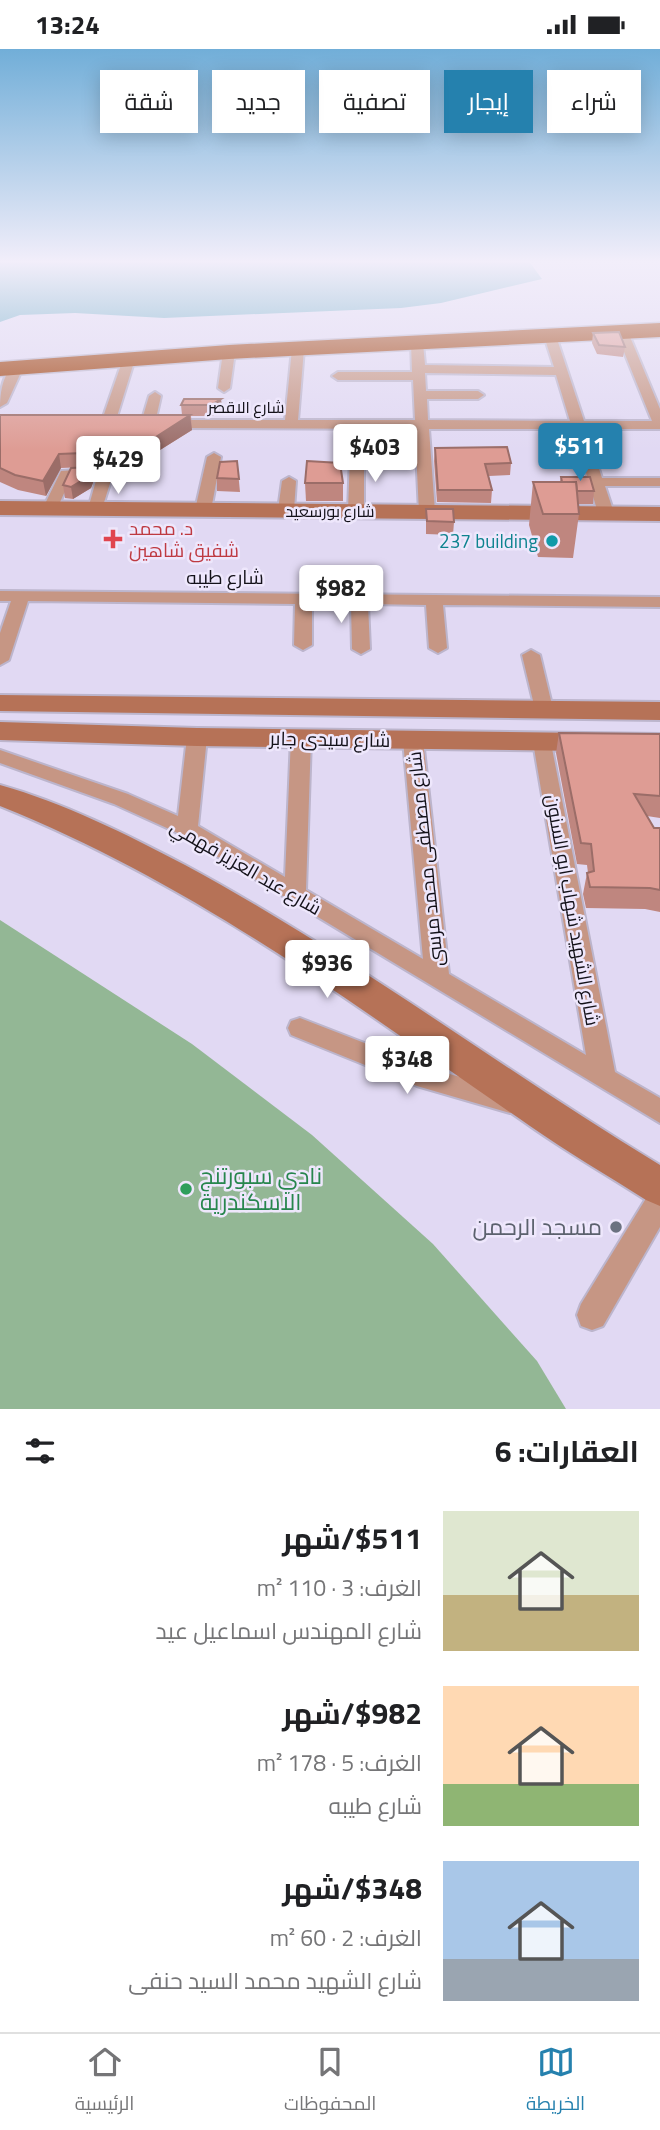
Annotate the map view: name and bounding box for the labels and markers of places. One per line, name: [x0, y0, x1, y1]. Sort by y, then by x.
pin: $511: [539, 423, 621, 483]
pin: $403: [334, 425, 416, 484]
pin: $429: [77, 437, 159, 496]
place label: د. محمد شفيق شاهين: [129, 513, 239, 564]
place label: 237 building: [439, 526, 538, 555]
marker: د. محمد شفيق شاهين: [103, 529, 123, 549]
marker: 237 building: [544, 533, 560, 549]
pin: $982: [300, 565, 382, 625]
pin: $936: [286, 941, 368, 1000]
pin: $348: [366, 1037, 448, 1096]
place label: نادي سبورتنج الاسكندرية: [200, 1158, 322, 1219]
marker: نادي سبورتنج الاسكندرية: [178, 1181, 194, 1197]
place label: مسجد الرحمن: [472, 1209, 602, 1244]
marker: مسجد الرحمن: [608, 1219, 624, 1235]

